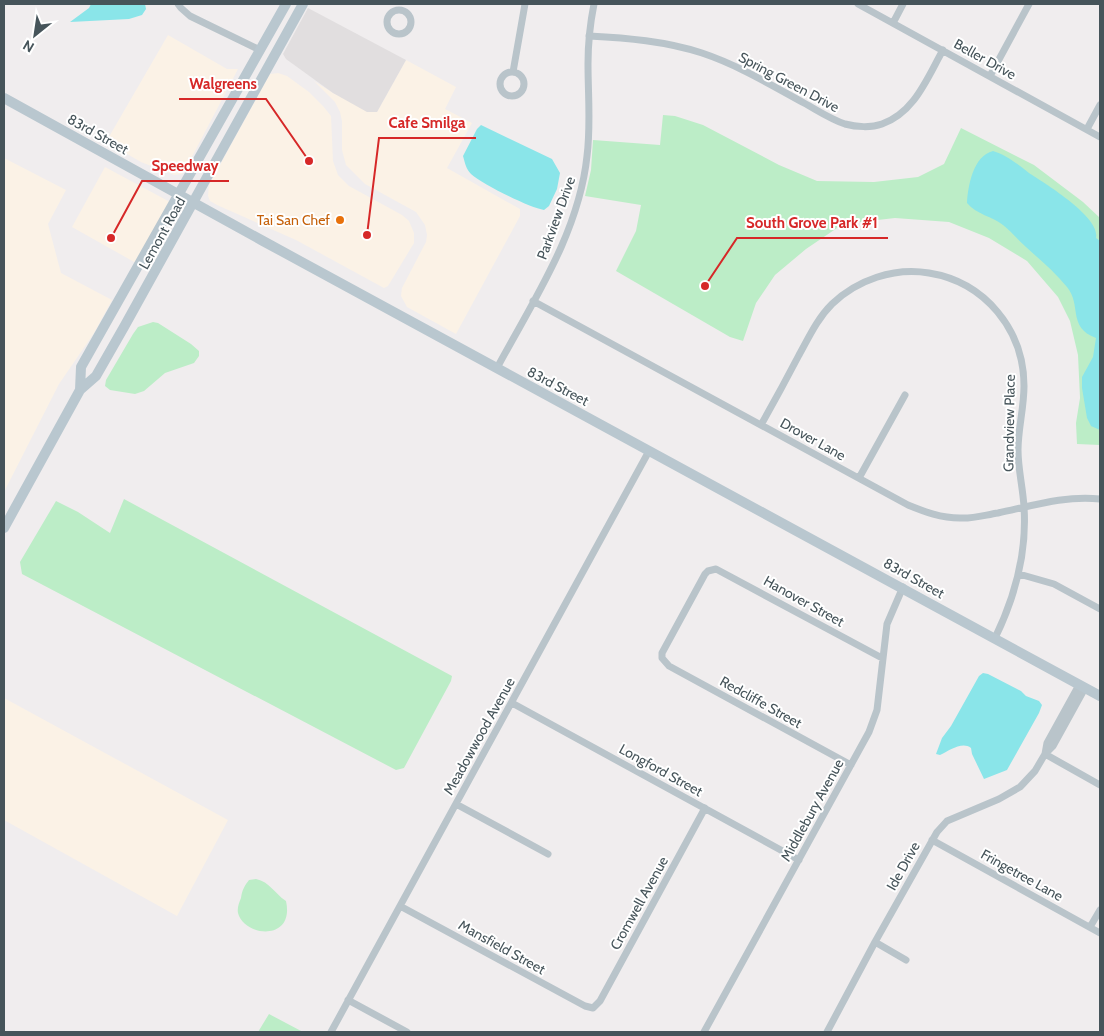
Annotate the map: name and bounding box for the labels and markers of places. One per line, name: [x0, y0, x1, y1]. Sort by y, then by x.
callout: Walgreens: [179, 69, 266, 99]
callout: Cafe Smilga: [379, 108, 476, 138]
callout: Speedway: [142, 151, 229, 181]
callout: South Grove Park #1: [737, 208, 888, 238]
place label: Tai San Chef: [257, 211, 330, 229]
marker: Tai San Chef: [334, 214, 346, 226]

